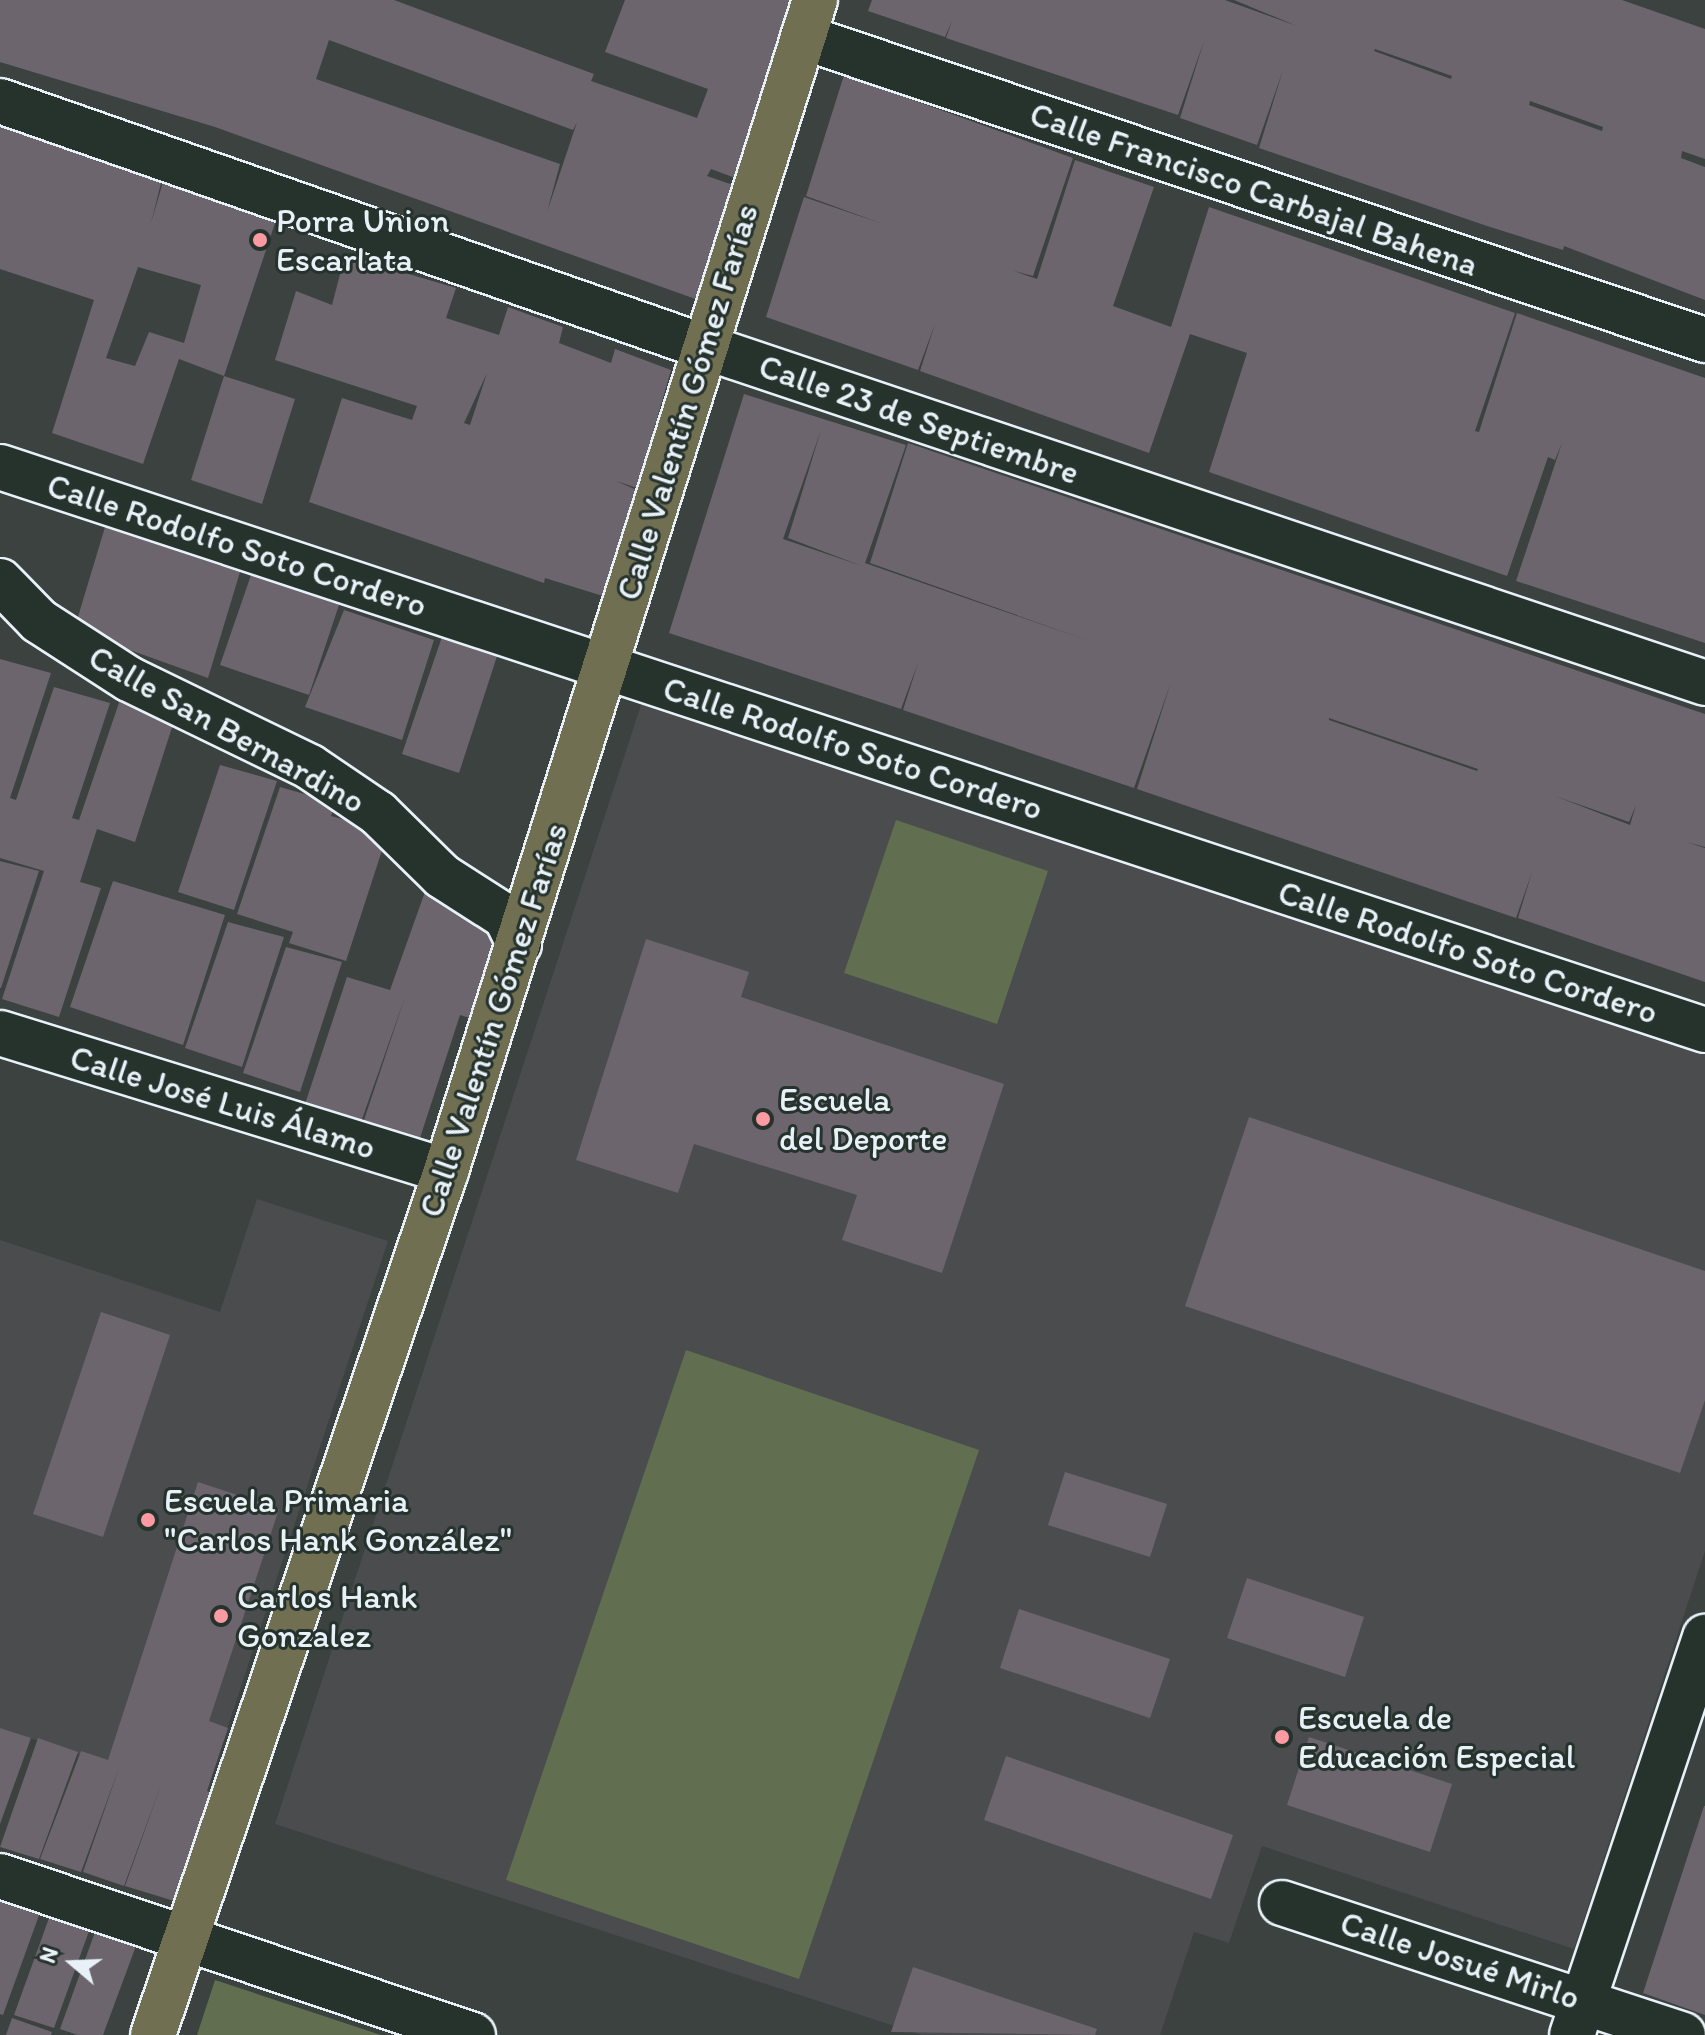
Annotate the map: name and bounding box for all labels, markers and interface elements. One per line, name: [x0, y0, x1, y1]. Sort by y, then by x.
street label: Calle Francisco Carbajal Bahena: [1025, 93, 1483, 285]
place label: Porra Union Escarlata: [276, 200, 448, 280]
street label: Calle Valentín Gómez Farías: [608, 201, 766, 603]
marker: Porra Union Escarlata: [251, 231, 269, 249]
street label: Calle 23 de Septiembre: [754, 345, 1084, 493]
street label: Calle Rodolfo Soto Cordero: [43, 464, 431, 626]
street label: Calle San Bernardino: [82, 636, 372, 822]
street label: Calle Rodolfo Soto Cordero: [659, 667, 1047, 829]
street label: Calle Valentín Gómez Farías: [411, 820, 575, 1220]
street label: Calle Rodolfo Soto Cordero: [1274, 871, 1662, 1033]
street label: Calle José Luis Álamo: [66, 1036, 380, 1168]
place label: Escuela del Deporte: [779, 1079, 947, 1158]
marker: Escuela del Deporte: [754, 1110, 772, 1128]
place label: Escuela Primaria "Carlos Hank González": [164, 1480, 512, 1560]
marker: Escuela Primaria "Carlos Hank González": [139, 1511, 157, 1529]
place label: Carlos Hank Gonzalez: [237, 1576, 418, 1656]
marker: Carlos Hank Gonzalez: [212, 1607, 230, 1625]
place label: Escuela de Educación Especial: [1298, 1697, 1574, 1776]
marker: Escuela de Educación Especial: [1273, 1728, 1291, 1746]
street label: Calle Josué Mirlo: [1335, 1902, 1585, 2018]
north arrow: [32, 1923, 112, 2003]
text: N: [34, 1944, 64, 1966]

